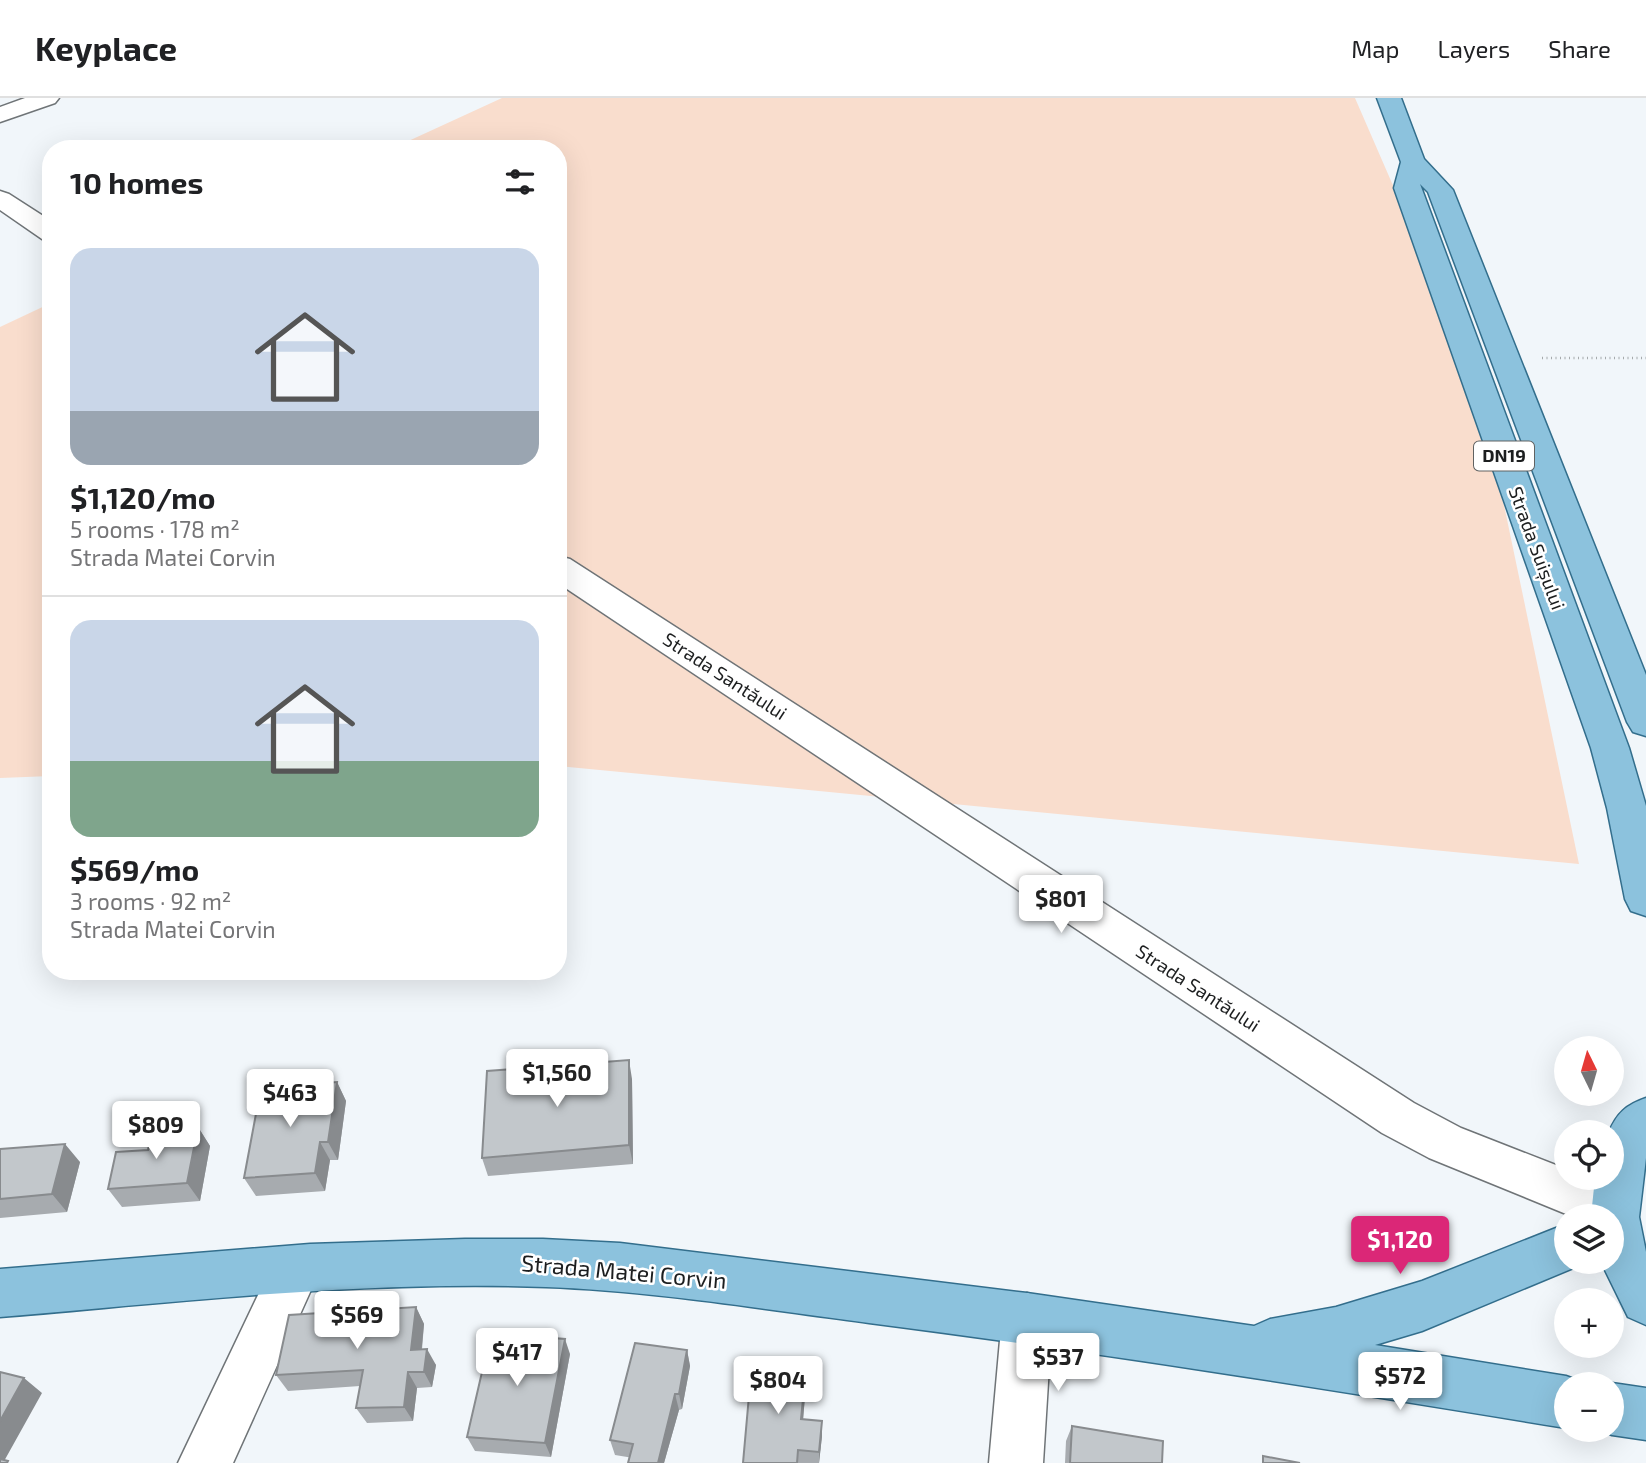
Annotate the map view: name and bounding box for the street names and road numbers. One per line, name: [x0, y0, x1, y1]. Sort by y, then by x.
road number: DN19: [1474, 442, 1534, 470]
street label: Strada Suișului: [1503, 483, 1570, 613]
street label: Strada Santăului: [659, 627, 792, 724]
street label: Strada Santăului: [1132, 939, 1265, 1036]
street label: Strada Matei Corvin: [520, 1248, 728, 1294]

